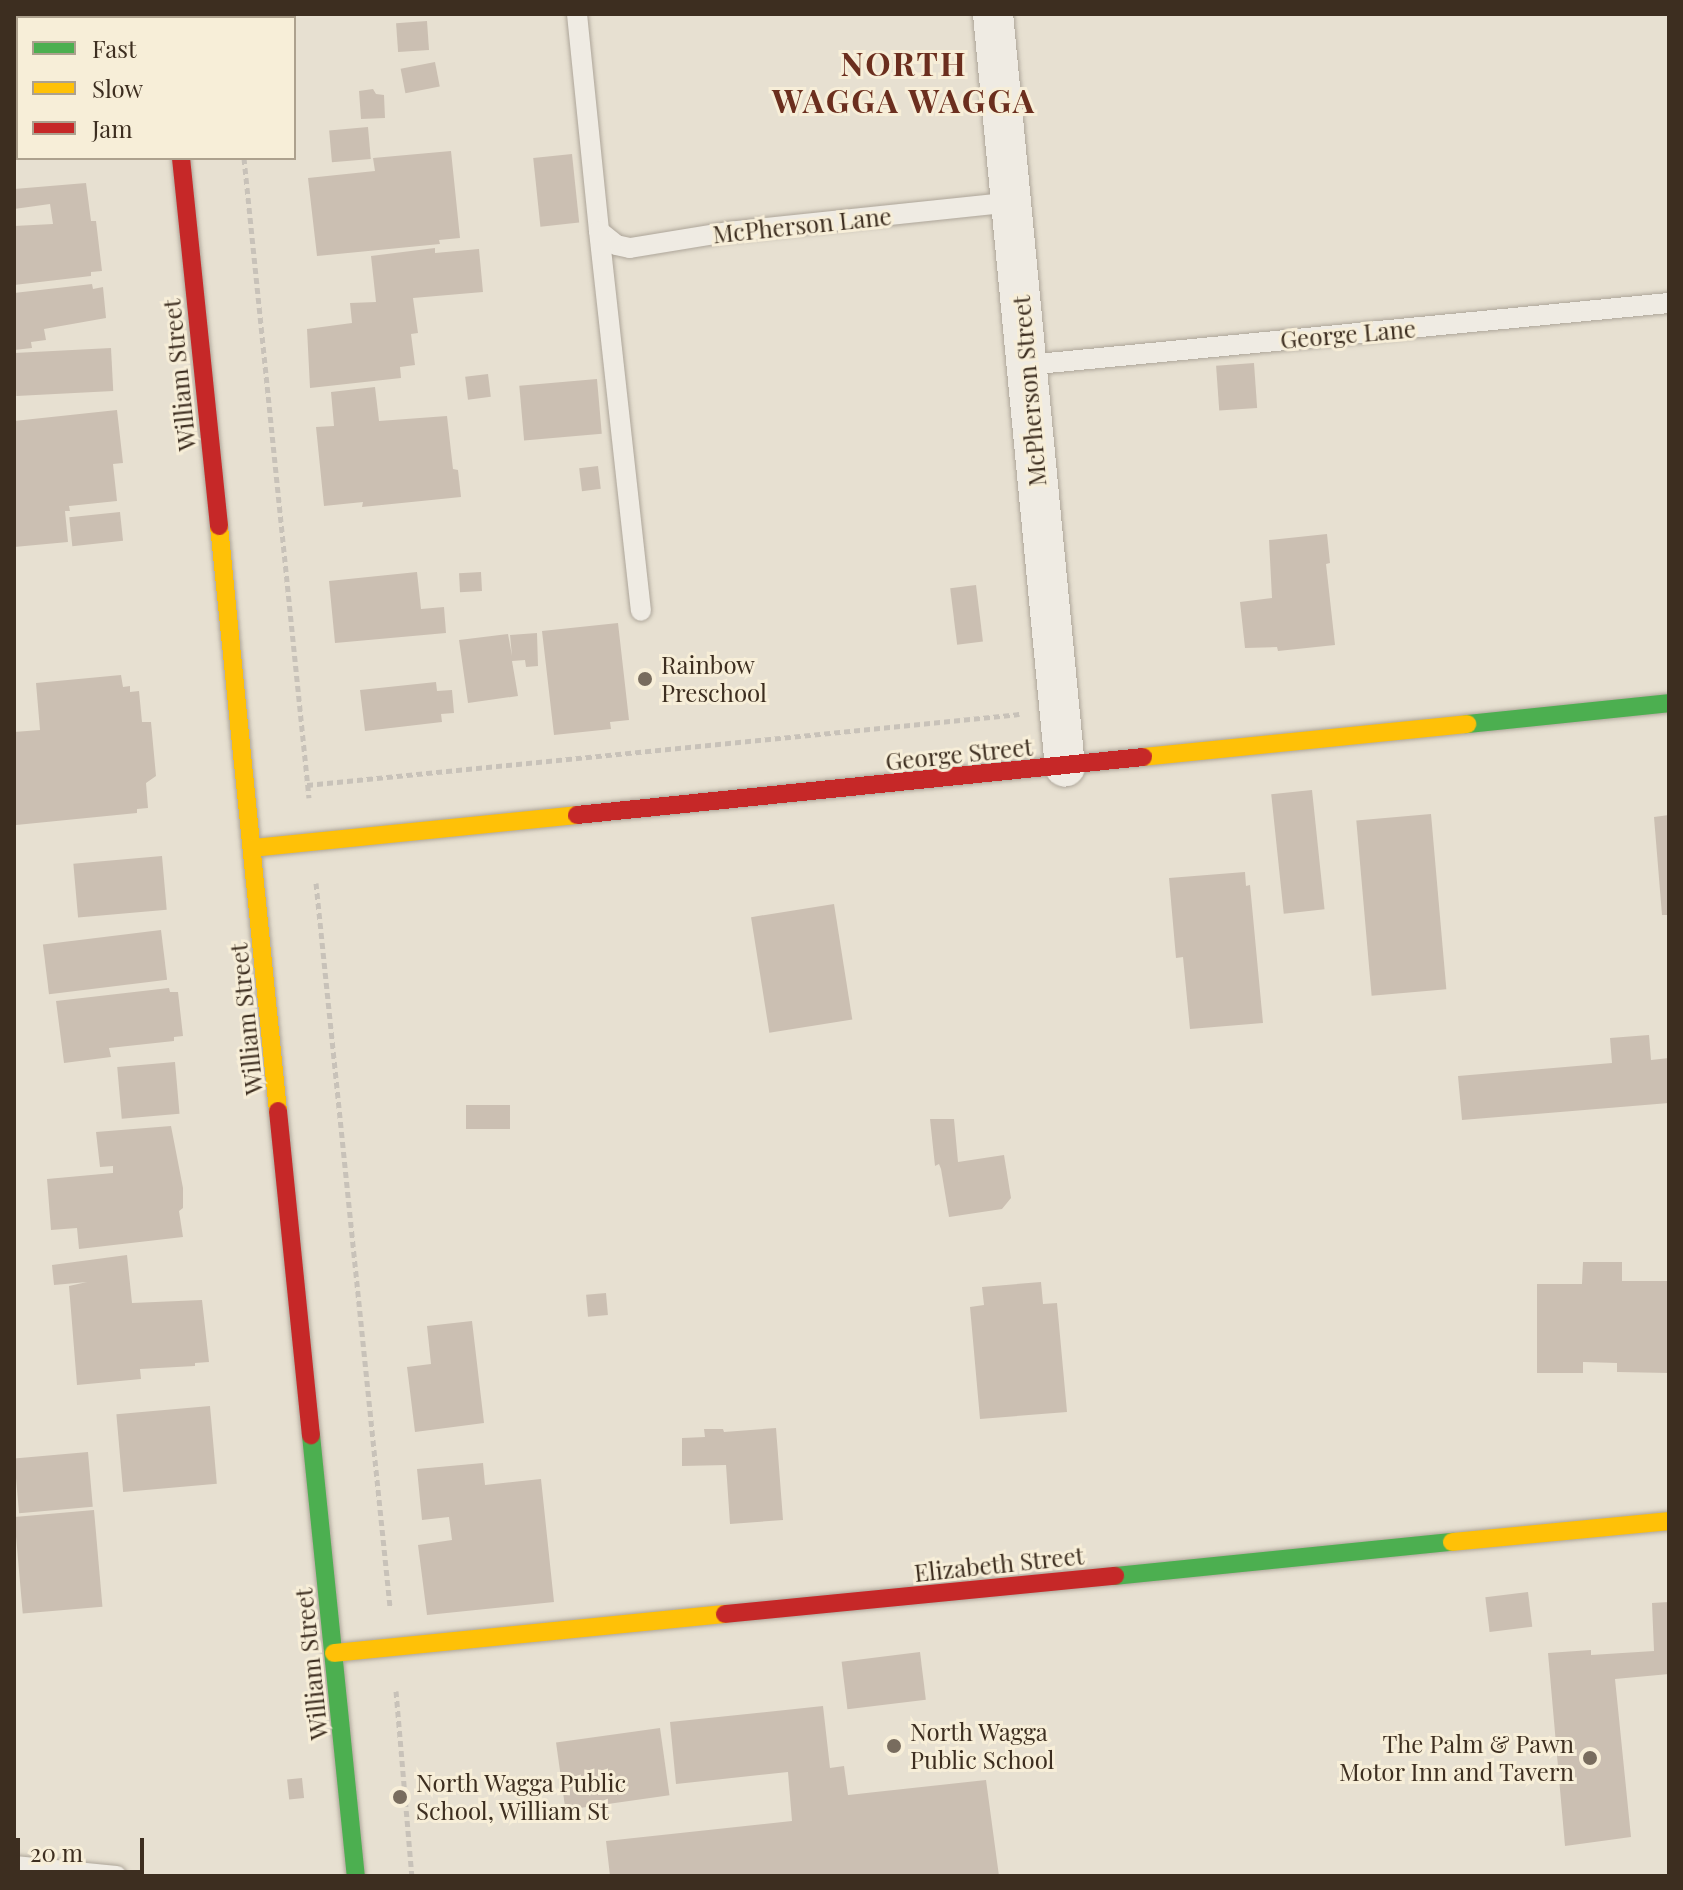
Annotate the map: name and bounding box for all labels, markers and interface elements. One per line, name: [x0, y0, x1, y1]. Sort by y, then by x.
legend: [16, 16, 296, 160]
text: Fast: [92, 32, 137, 64]
district label: NORTH WAGGA WAGGA: [771, 45, 1037, 120]
text: Slow: [92, 72, 143, 104]
text: Jam: [92, 112, 133, 144]
street label: McPherson Lane: [711, 201, 893, 249]
street label: McPherson Street: [1006, 294, 1052, 488]
street label: William Street: [157, 298, 201, 452]
street label: George Lane: [1279, 314, 1417, 354]
place label: Rainbow Preschool: [661, 651, 767, 707]
marker: Rainbow Preschool: [636, 670, 654, 688]
street label: George Street: [884, 732, 1034, 776]
street label: William Street: [224, 942, 268, 1096]
street label: Elizabeth Street: [913, 1541, 1085, 1587]
street label: William Street: [289, 1587, 333, 1741]
place label: North Wagga Public School: [910, 1718, 1054, 1774]
place label: The Palm & Pawn Motor Inn and Tavern: [1338, 1730, 1574, 1786]
marker: North Wagga Public School: [885, 1737, 903, 1755]
marker: The Palm & Pawn Motor Inn and Tavern: [1581, 1749, 1599, 1767]
place label: North Wagga Public School, William St: [416, 1769, 627, 1825]
marker: North Wagga Public School, William St: [391, 1788, 409, 1806]
scale bar: [20, 1822, 148, 1872]
text: 20 m: [30, 1836, 83, 1868]

